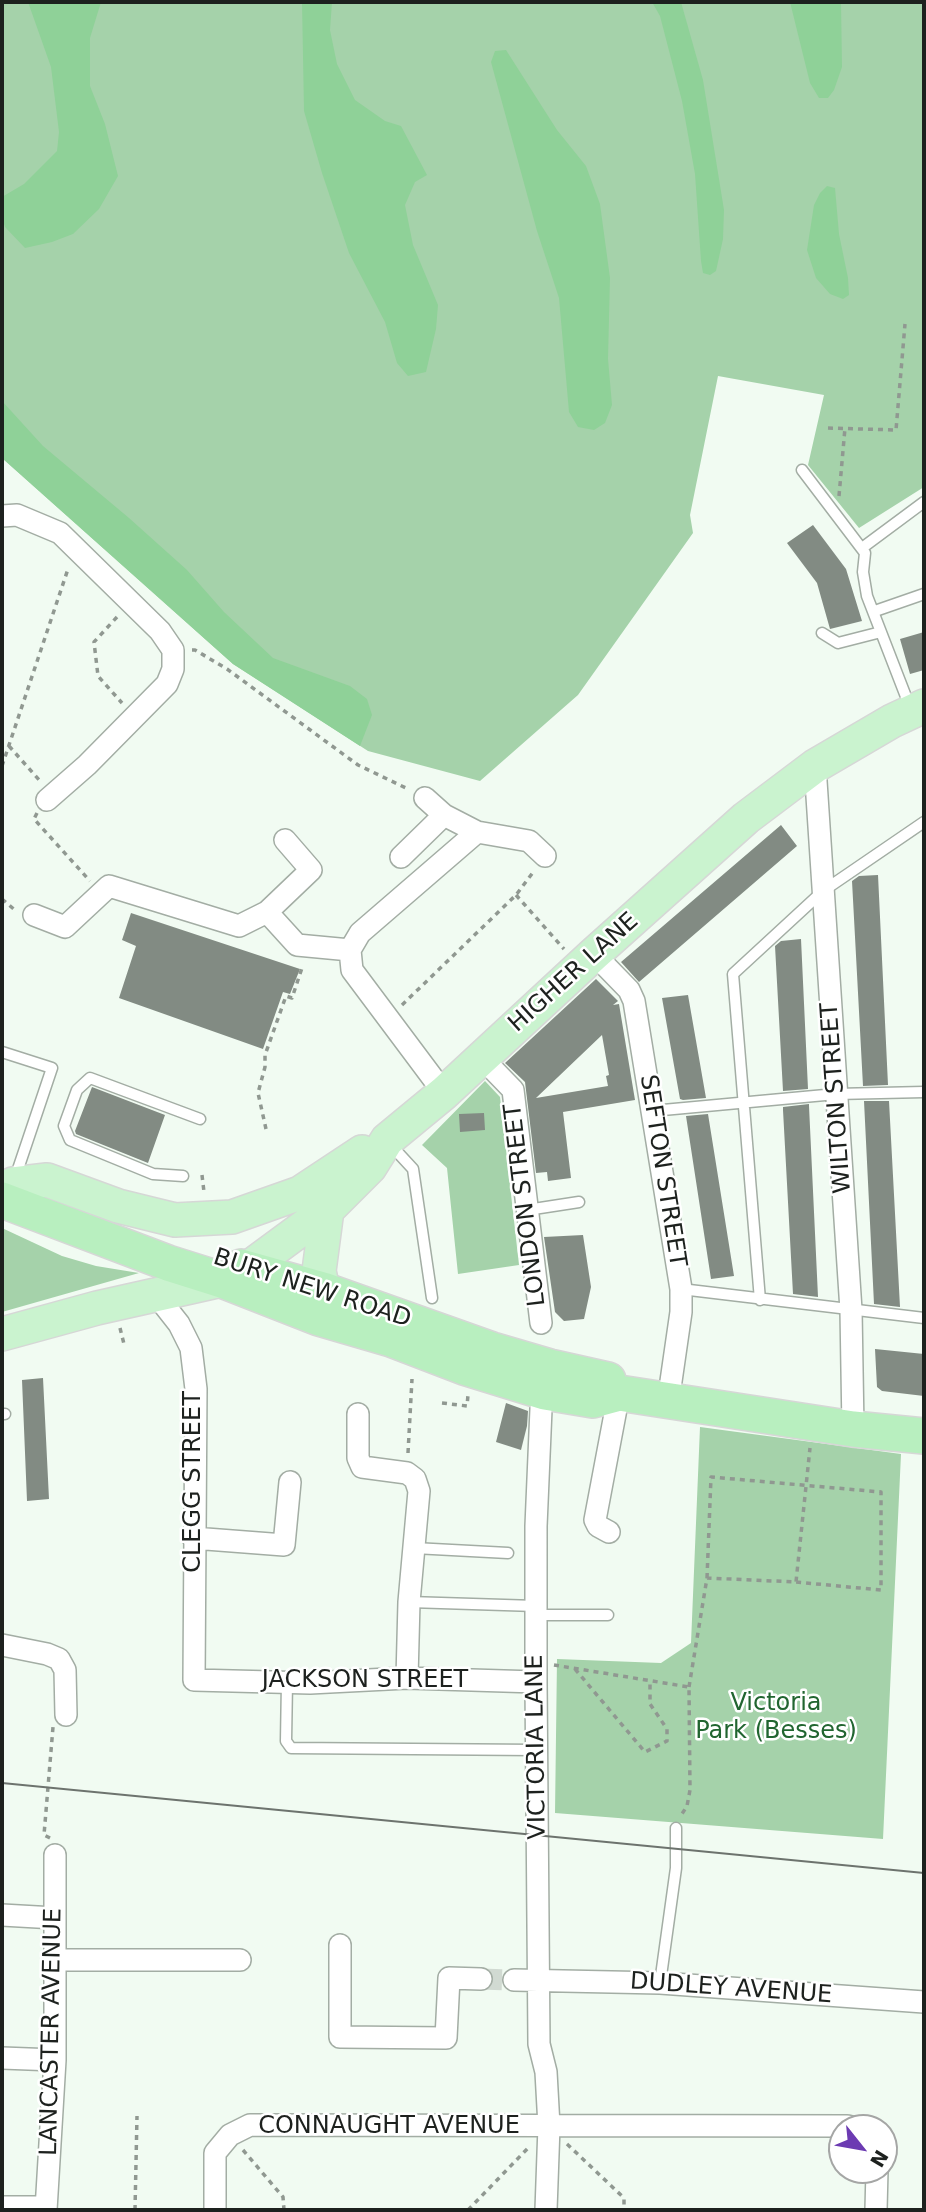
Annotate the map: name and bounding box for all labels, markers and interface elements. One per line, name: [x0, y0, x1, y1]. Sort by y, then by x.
street label: HIGHER LANE: [503, 907, 645, 1039]
street label: WILTON STREET: [816, 1001, 858, 1195]
street label: SEFTON STREET: [633, 1073, 691, 1269]
street label: LONDON STREET: [499, 1102, 553, 1308]
street label: BURY NEW ROAD: [210, 1243, 414, 1335]
street label: CLEGG STREET: [180, 1391, 208, 1573]
street label: VICTORIA LANE: [521, 1654, 553, 1840]
street label: JACKSON STREET: [262, 1667, 468, 1695]
park label: Victoria Park (Besses): [695, 1690, 857, 1746]
street label: LANCASTER AVENUE: [35, 1908, 69, 2156]
street label: DUDLEY AVENUE: [629, 1968, 833, 2010]
street label: CONNAUGHT AVENUE: [258, 2113, 520, 2141]
north arrow: [828, 2114, 898, 2184]
text: N: [866, 2146, 893, 2171]

